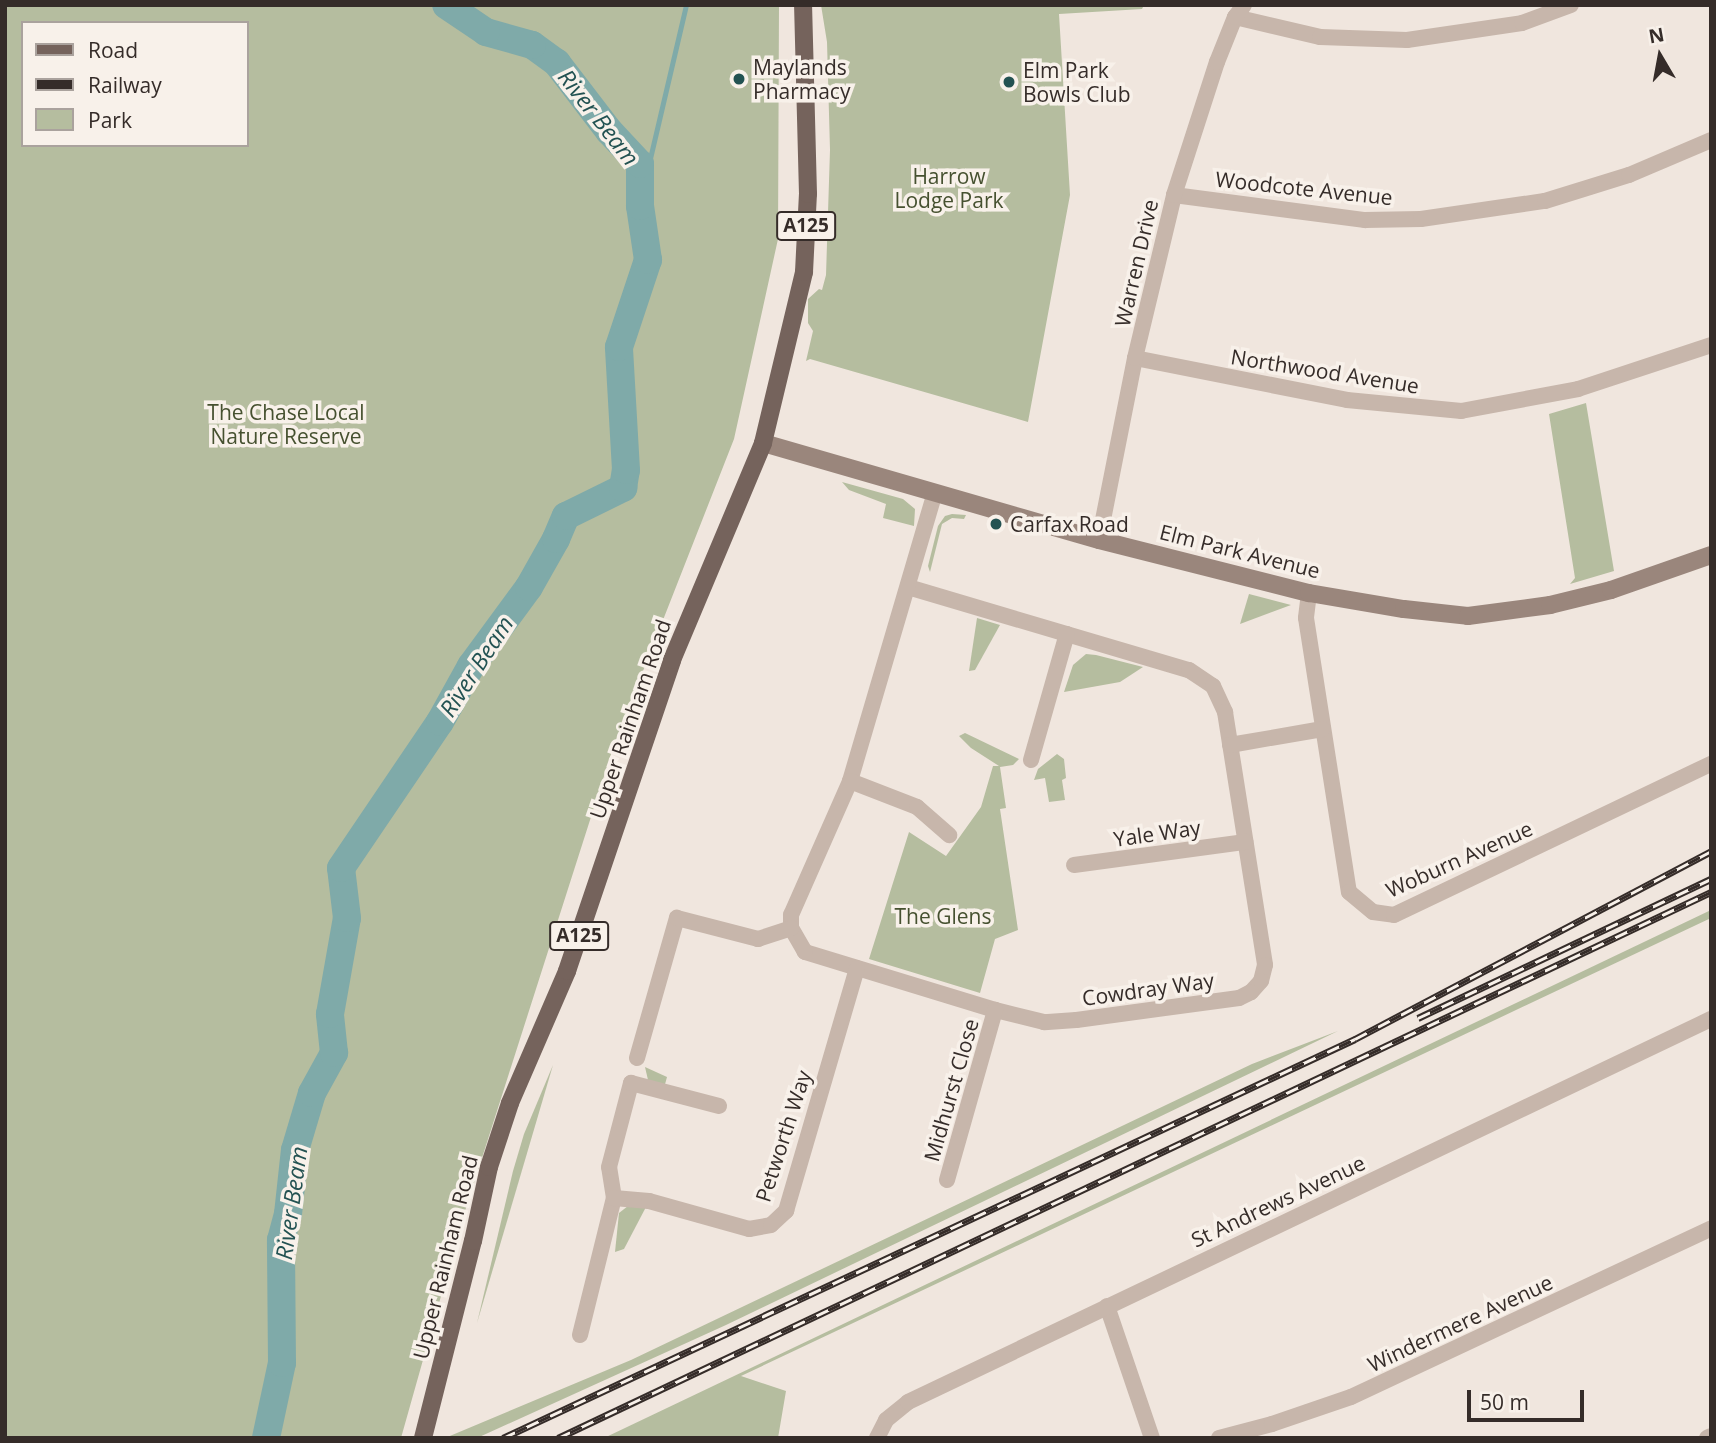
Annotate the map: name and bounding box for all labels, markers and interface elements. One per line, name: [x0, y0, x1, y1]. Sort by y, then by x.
legend: [21, 21, 248, 147]
north arrow: [1625, 21, 1695, 91]
text: N: [1646, 21, 1666, 49]
text: Road: [88, 36, 138, 64]
place label: Maylands Pharmacy: [753, 54, 850, 104]
place label: Elm Park Bowls Club: [1023, 57, 1130, 107]
water label: River Beam: [553, 63, 645, 171]
text: Railway: [88, 71, 162, 99]
marker: Maylands Pharmacy: [731, 71, 747, 87]
marker: Elm Park Bowls Club: [1001, 74, 1017, 90]
text: Park: [88, 106, 132, 134]
park label: Harrow Lodge Park: [894, 163, 1004, 213]
street label: Woodcote Avenue: [1214, 166, 1394, 210]
street label: Warren Drive: [1109, 197, 1163, 329]
road number: A125: [774, 210, 838, 242]
street label: Northwood Avenue: [1229, 344, 1421, 398]
park label: The Chase Local Nature Reserve: [207, 399, 365, 449]
place label: Carfax Road: [1010, 511, 1129, 537]
marker: Carfax Road: [988, 516, 1004, 532]
street label: Elm Park Avenue: [1157, 519, 1323, 583]
water label: River Beam: [433, 611, 519, 721]
street label: Upper Rainham Road: [584, 616, 676, 822]
street label: Yale Way: [1112, 814, 1202, 852]
street label: Woburn Avenue: [1382, 815, 1536, 903]
park label: The Glens: [895, 903, 991, 929]
road number: A125: [548, 920, 610, 952]
street label: Cowdray Way: [1080, 967, 1216, 1011]
street label: Midhurst Close: [919, 1016, 983, 1164]
street label: Petworth Way: [750, 1067, 816, 1205]
water label: River Beam: [269, 1144, 313, 1262]
street label: St Andrews Avenue: [1187, 1150, 1369, 1252]
street label: Upper Rainham Road: [407, 1152, 483, 1362]
street label: Windermere Avenue: [1364, 1269, 1556, 1377]
scale bar: [1471, 1376, 1588, 1420]
text: 50 m: [1480, 1388, 1529, 1416]

